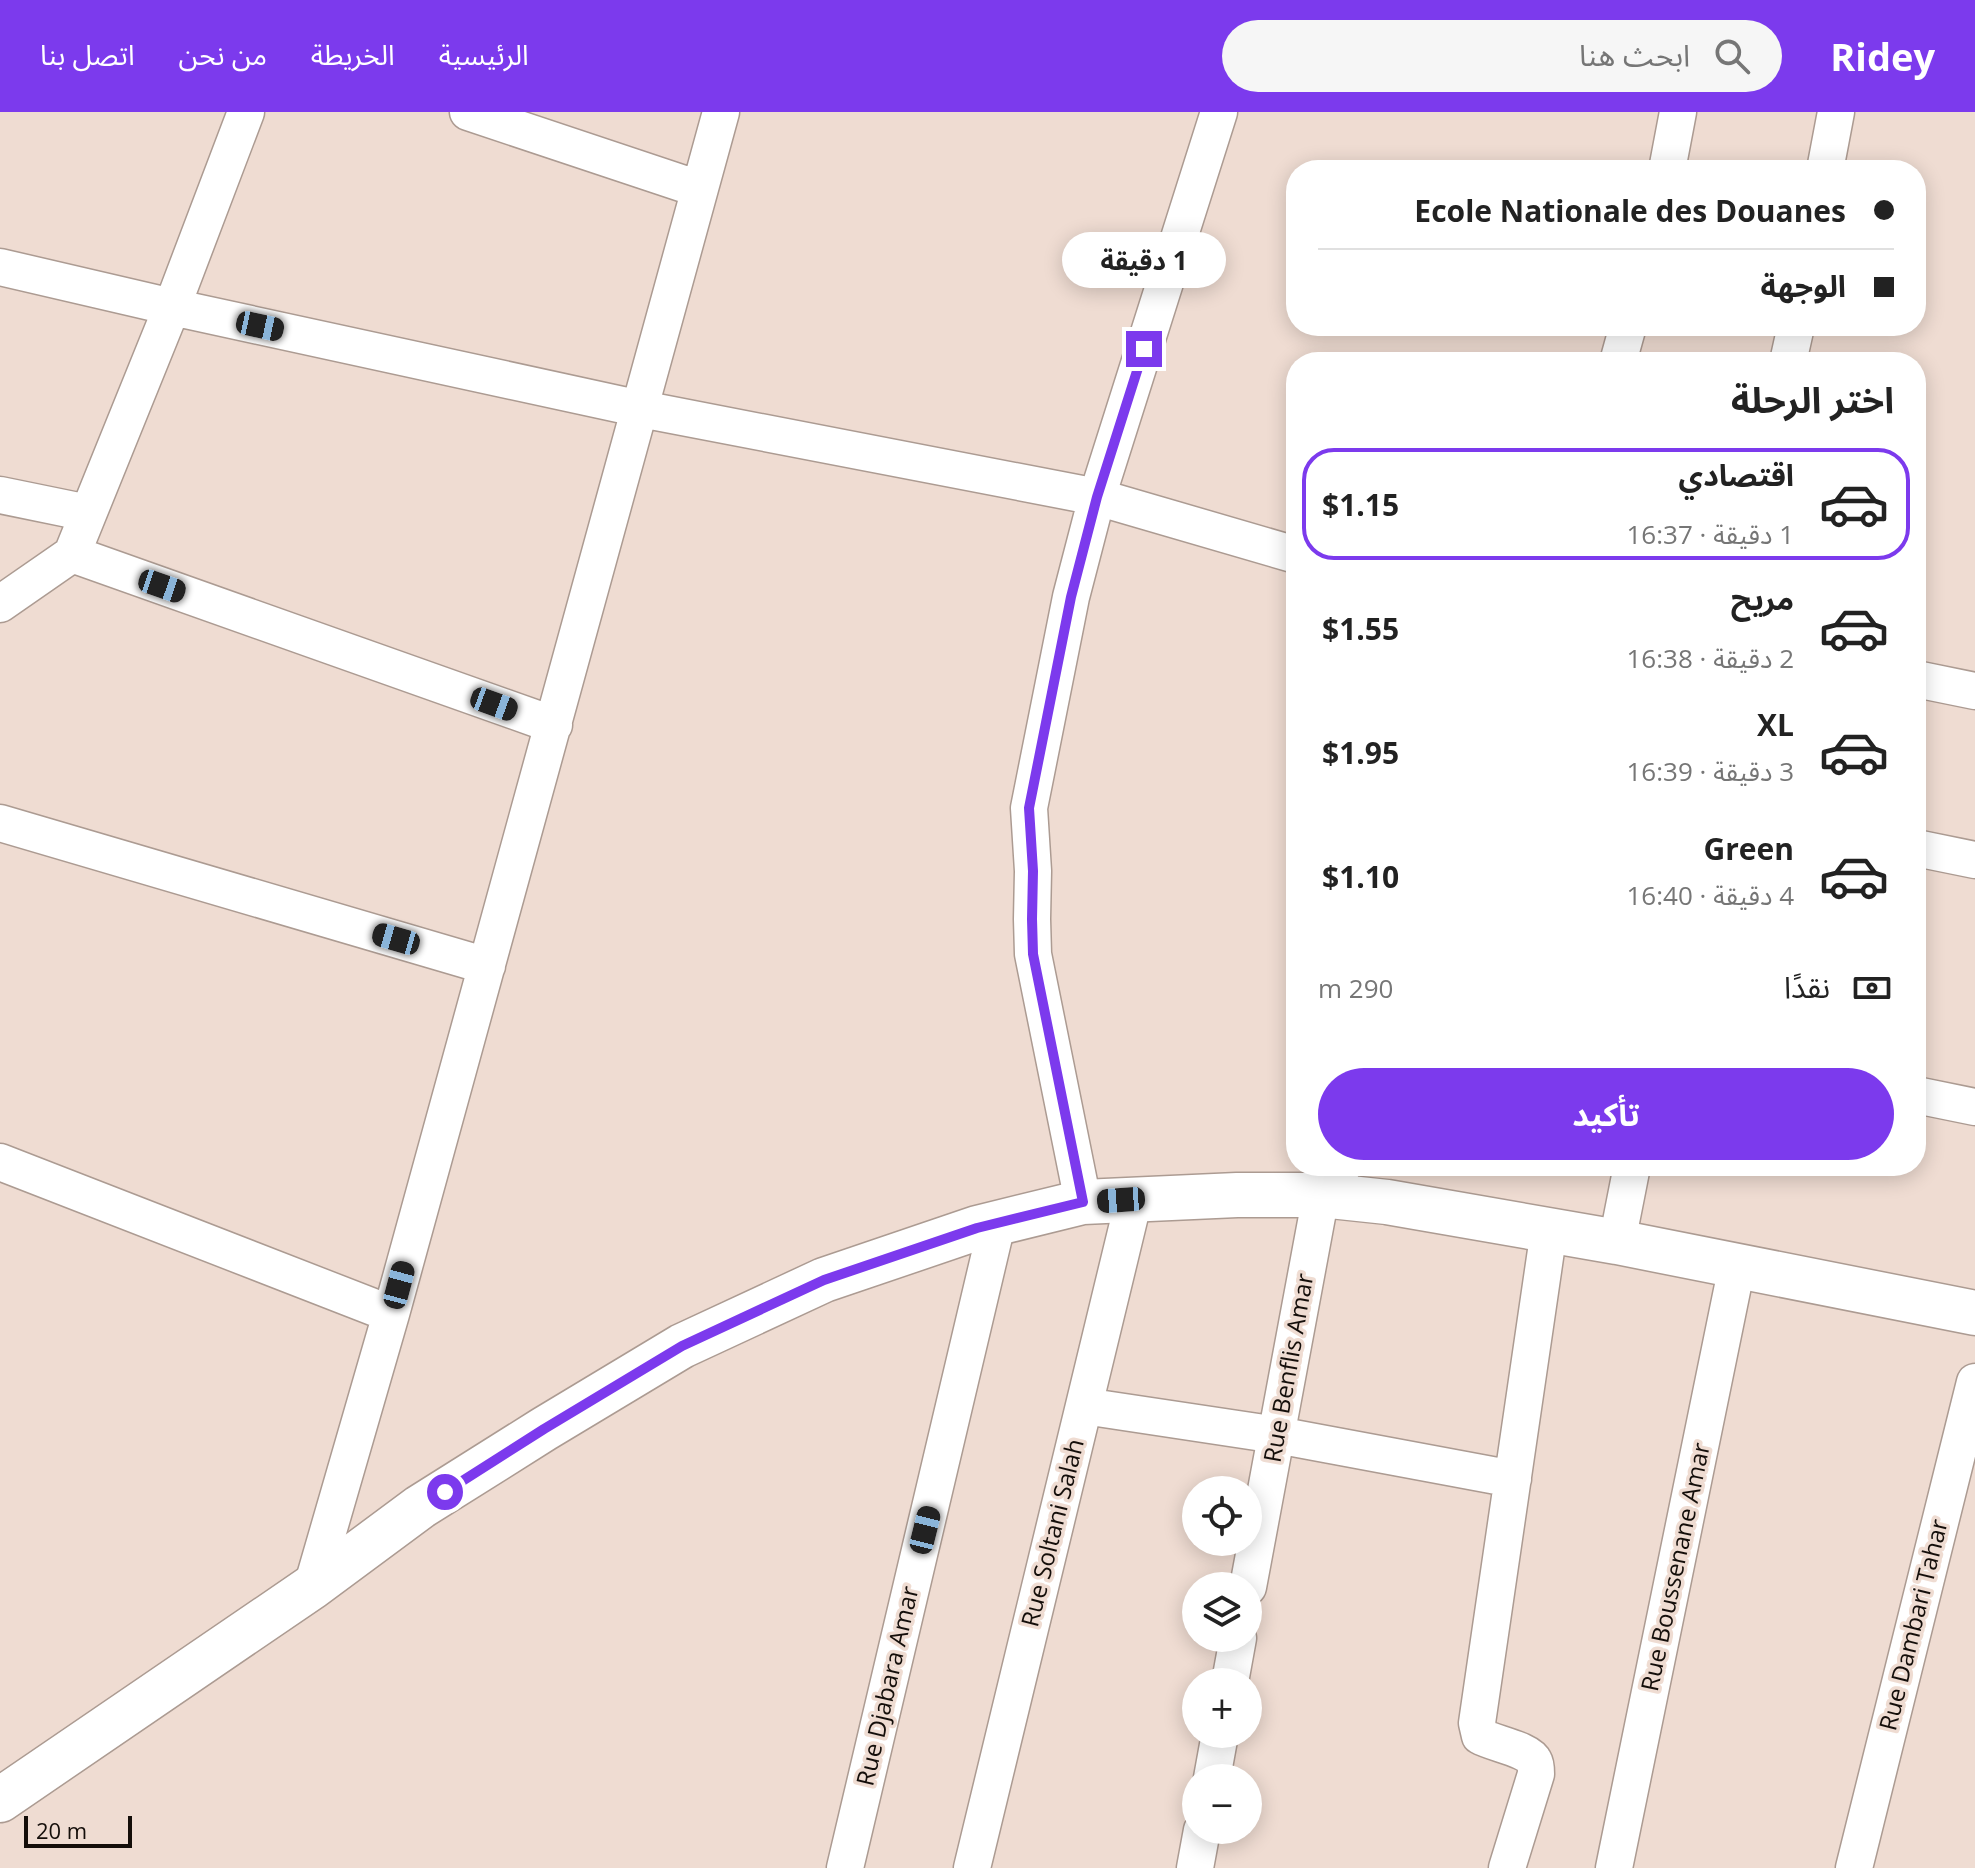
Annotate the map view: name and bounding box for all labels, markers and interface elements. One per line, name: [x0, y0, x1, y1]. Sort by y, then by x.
search box: [1222, 20, 1782, 92]
text: Ridey: [1830, 30, 1935, 82]
text: ابحث هنا: [1579, 34, 1690, 75]
icon: search: [1710, 34, 1754, 78]
text: اتصل بنا: [40, 35, 135, 73]
text: من نحن: [179, 35, 267, 73]
text: الخريطة: [311, 35, 395, 73]
text: الرئيسية: [439, 35, 529, 73]
text: Ecole Nationale des Douanes: [1414, 190, 1846, 231]
callout: 1 دقيقة: [1062, 233, 1226, 289]
text: 1 دقيقة: [1100, 242, 1188, 278]
text: الوجهة: [1761, 265, 1846, 306]
car: [234, 309, 286, 343]
route end: [1126, 331, 1162, 367]
text: اختر الرحلة: [1731, 375, 1894, 424]
text: اقتصادي: [1679, 454, 1794, 495]
icon: car: [1818, 468, 1890, 540]
text: $1.15: [1322, 484, 1399, 525]
text: 1 دقيقة · 16:37: [1627, 516, 1794, 552]
car: [135, 567, 189, 605]
text: مريح: [1731, 578, 1794, 619]
icon: car: [1818, 592, 1890, 664]
text: $1.55: [1322, 608, 1399, 649]
text: 2 دقيقة · 16:38: [1627, 640, 1794, 676]
car: [467, 685, 521, 723]
text: XL: [1757, 704, 1794, 745]
icon: car: [1818, 716, 1890, 788]
text: $1.95: [1322, 732, 1399, 773]
text: 3 دقيقة · 16:39: [1627, 753, 1794, 789]
text: Green: [1703, 828, 1794, 869]
icon: car: [1818, 840, 1890, 912]
text: $1.10: [1322, 856, 1399, 897]
text: 4 دقيقة · 16:40: [1627, 877, 1794, 913]
car: [370, 921, 422, 957]
text: نقدًا: [1784, 966, 1830, 1007]
icon: cash: [1850, 966, 1894, 1010]
text: 290 m: [1318, 970, 1393, 1006]
button: تأكيد: [1318, 1068, 1894, 1160]
car: [1096, 1186, 1146, 1214]
car: [381, 1259, 417, 1311]
street label: Rue Benflis Amar: [1255, 1270, 1320, 1465]
street label: Rue Soltani Salah: [1012, 1435, 1091, 1630]
street label: Rue Boussenane Amar: [1632, 1439, 1717, 1694]
route start: [427, 1474, 463, 1510]
map controls: [1182, 1476, 1262, 1844]
button: locate: [1182, 1476, 1262, 1556]
car: [908, 1504, 942, 1556]
street label: Rue Dambari Tahar: [1870, 1515, 1955, 1734]
button: layers: [1182, 1572, 1262, 1652]
street label: Rue Djabara Amar: [848, 1582, 926, 1789]
button: +: [1182, 1668, 1262, 1748]
button: −: [1182, 1764, 1262, 1844]
scale bar: [24, 1812, 132, 1848]
text: 20 m: [36, 1815, 87, 1845]

